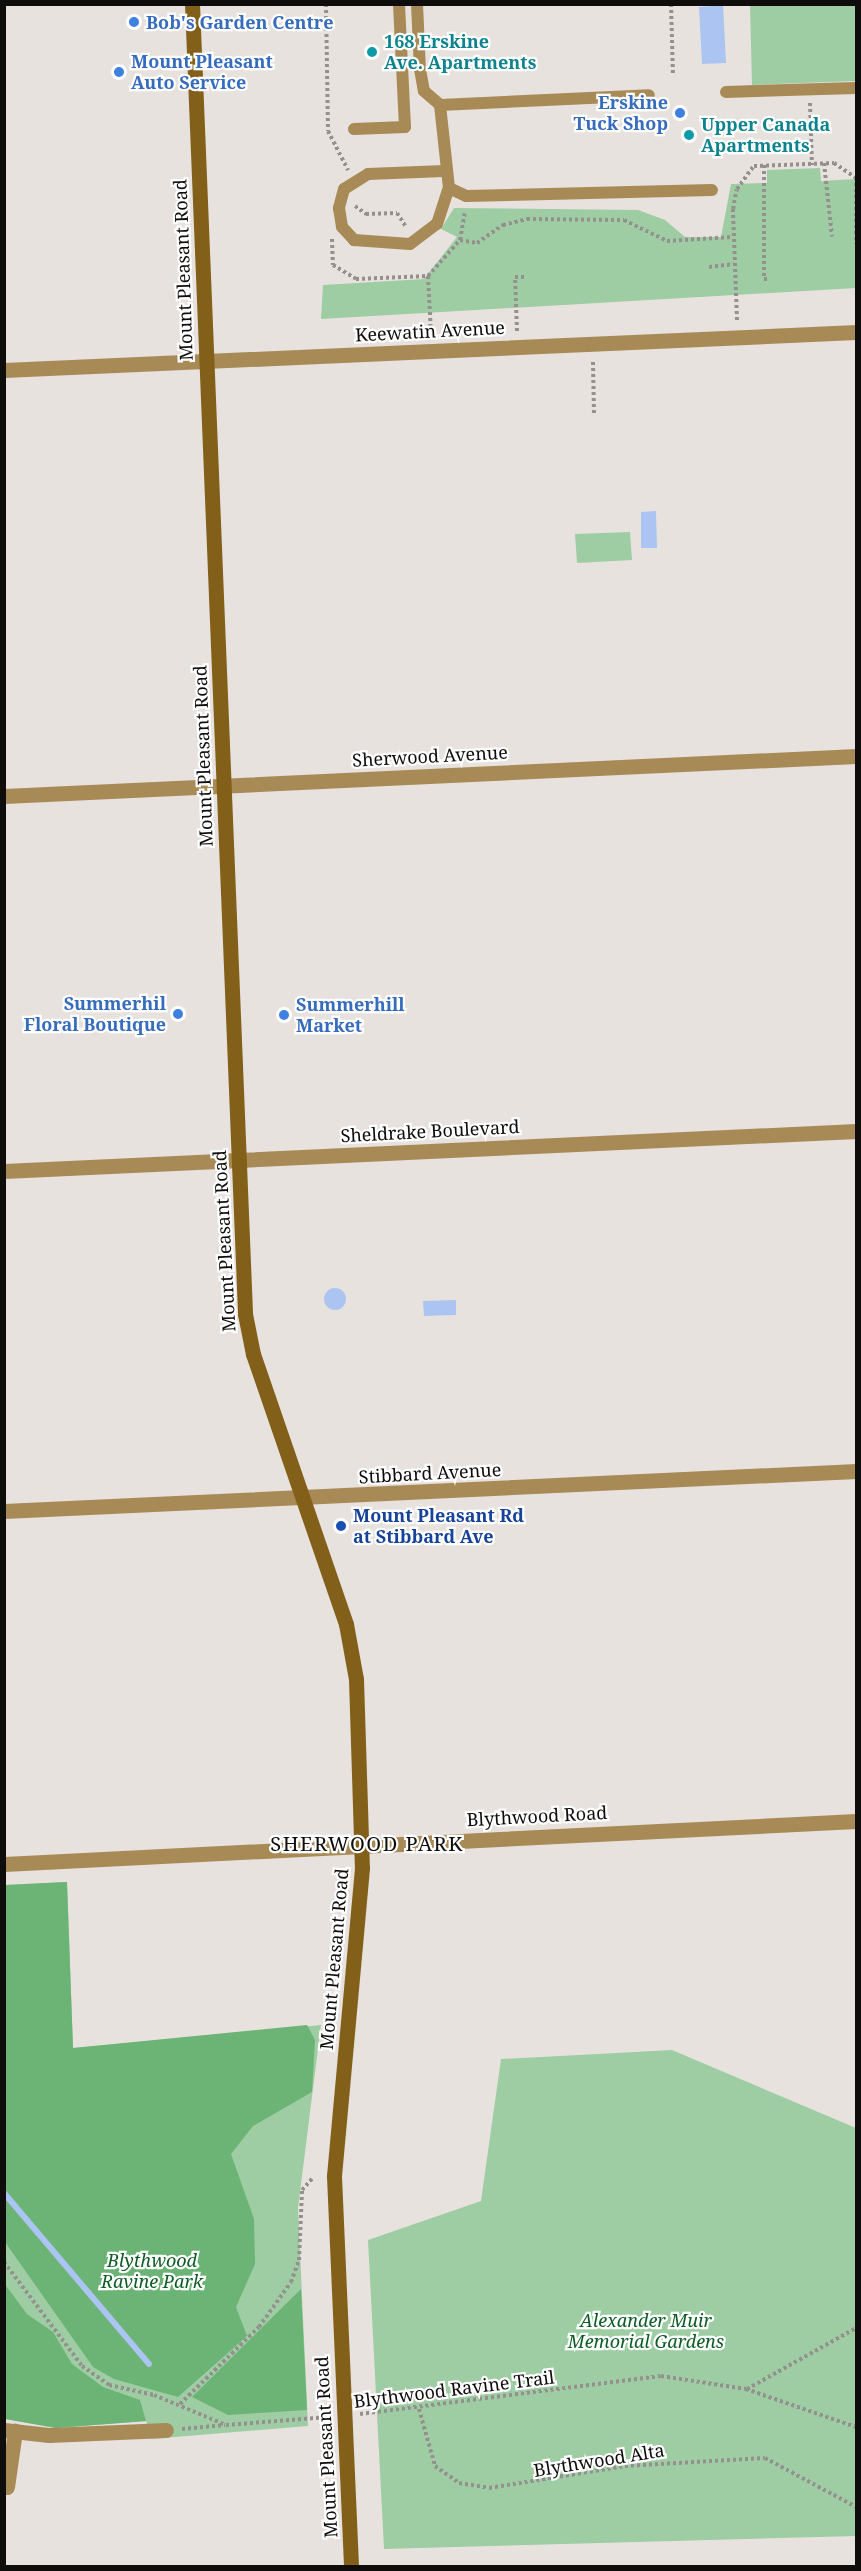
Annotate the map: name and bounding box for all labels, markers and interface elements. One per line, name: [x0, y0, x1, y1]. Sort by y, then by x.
place label: Bob's Garden Centre: [146, 11, 333, 33]
marker: Bob's Garden Centre: [127, 15, 141, 29]
place label: 168 Erskine Ave. Apartments: [384, 31, 536, 74]
marker: 168 Erskine Ave. Apartments: [365, 45, 379, 59]
place label: Mount Pleasant Auto Service: [131, 51, 273, 94]
marker: Mount Pleasant Auto Service: [112, 65, 126, 79]
place label: Erskine Tuck Shop: [574, 92, 668, 134]
marker: Erskine Tuck Shop: [673, 106, 687, 120]
place label: Upper Canada Apartments: [701, 114, 830, 156]
marker: Upper Canada Apartments: [682, 128, 696, 142]
street label: Mount Pleasant Road: [169, 179, 197, 361]
street label: Keewatin Avenue: [355, 316, 505, 346]
street label: Mount Pleasant Road: [189, 665, 217, 847]
street label: Sherwood Avenue: [352, 741, 508, 771]
place label: Summerhil Floral Boutique: [24, 993, 166, 1036]
place label: Summerhill Market: [296, 994, 405, 1036]
marker: Summerhil Floral Boutique: [171, 1007, 185, 1021]
marker: Summerhill Market: [277, 1008, 291, 1022]
street label: Sheldrake Boulevard: [340, 1116, 520, 1146]
street label: Mount Pleasant Road: [208, 1150, 240, 1332]
street label: Stibbard Avenue: [358, 1458, 502, 1488]
place label: Mount Pleasant Rd at Stibbard Ave: [353, 1505, 524, 1547]
marker: Mount Pleasant Rd at Stibbard Ave: [334, 1519, 348, 1533]
street label: Blythwood Road: [466, 1802, 608, 1830]
district label: SHERWOOD PARK: [270, 1831, 464, 1855]
street label: Mount Pleasant Road: [315, 1868, 353, 2050]
park label: Blythwood Ravine Park: [101, 2250, 203, 2292]
park label: Alexander Muir Memorial Gardens: [568, 2310, 724, 2352]
street label: Mount Pleasant Road: [310, 2356, 342, 2538]
street label: Blythwood Ravine Trail: [352, 2366, 556, 2412]
street label: Blythwood Alta: [532, 2439, 666, 2481]

